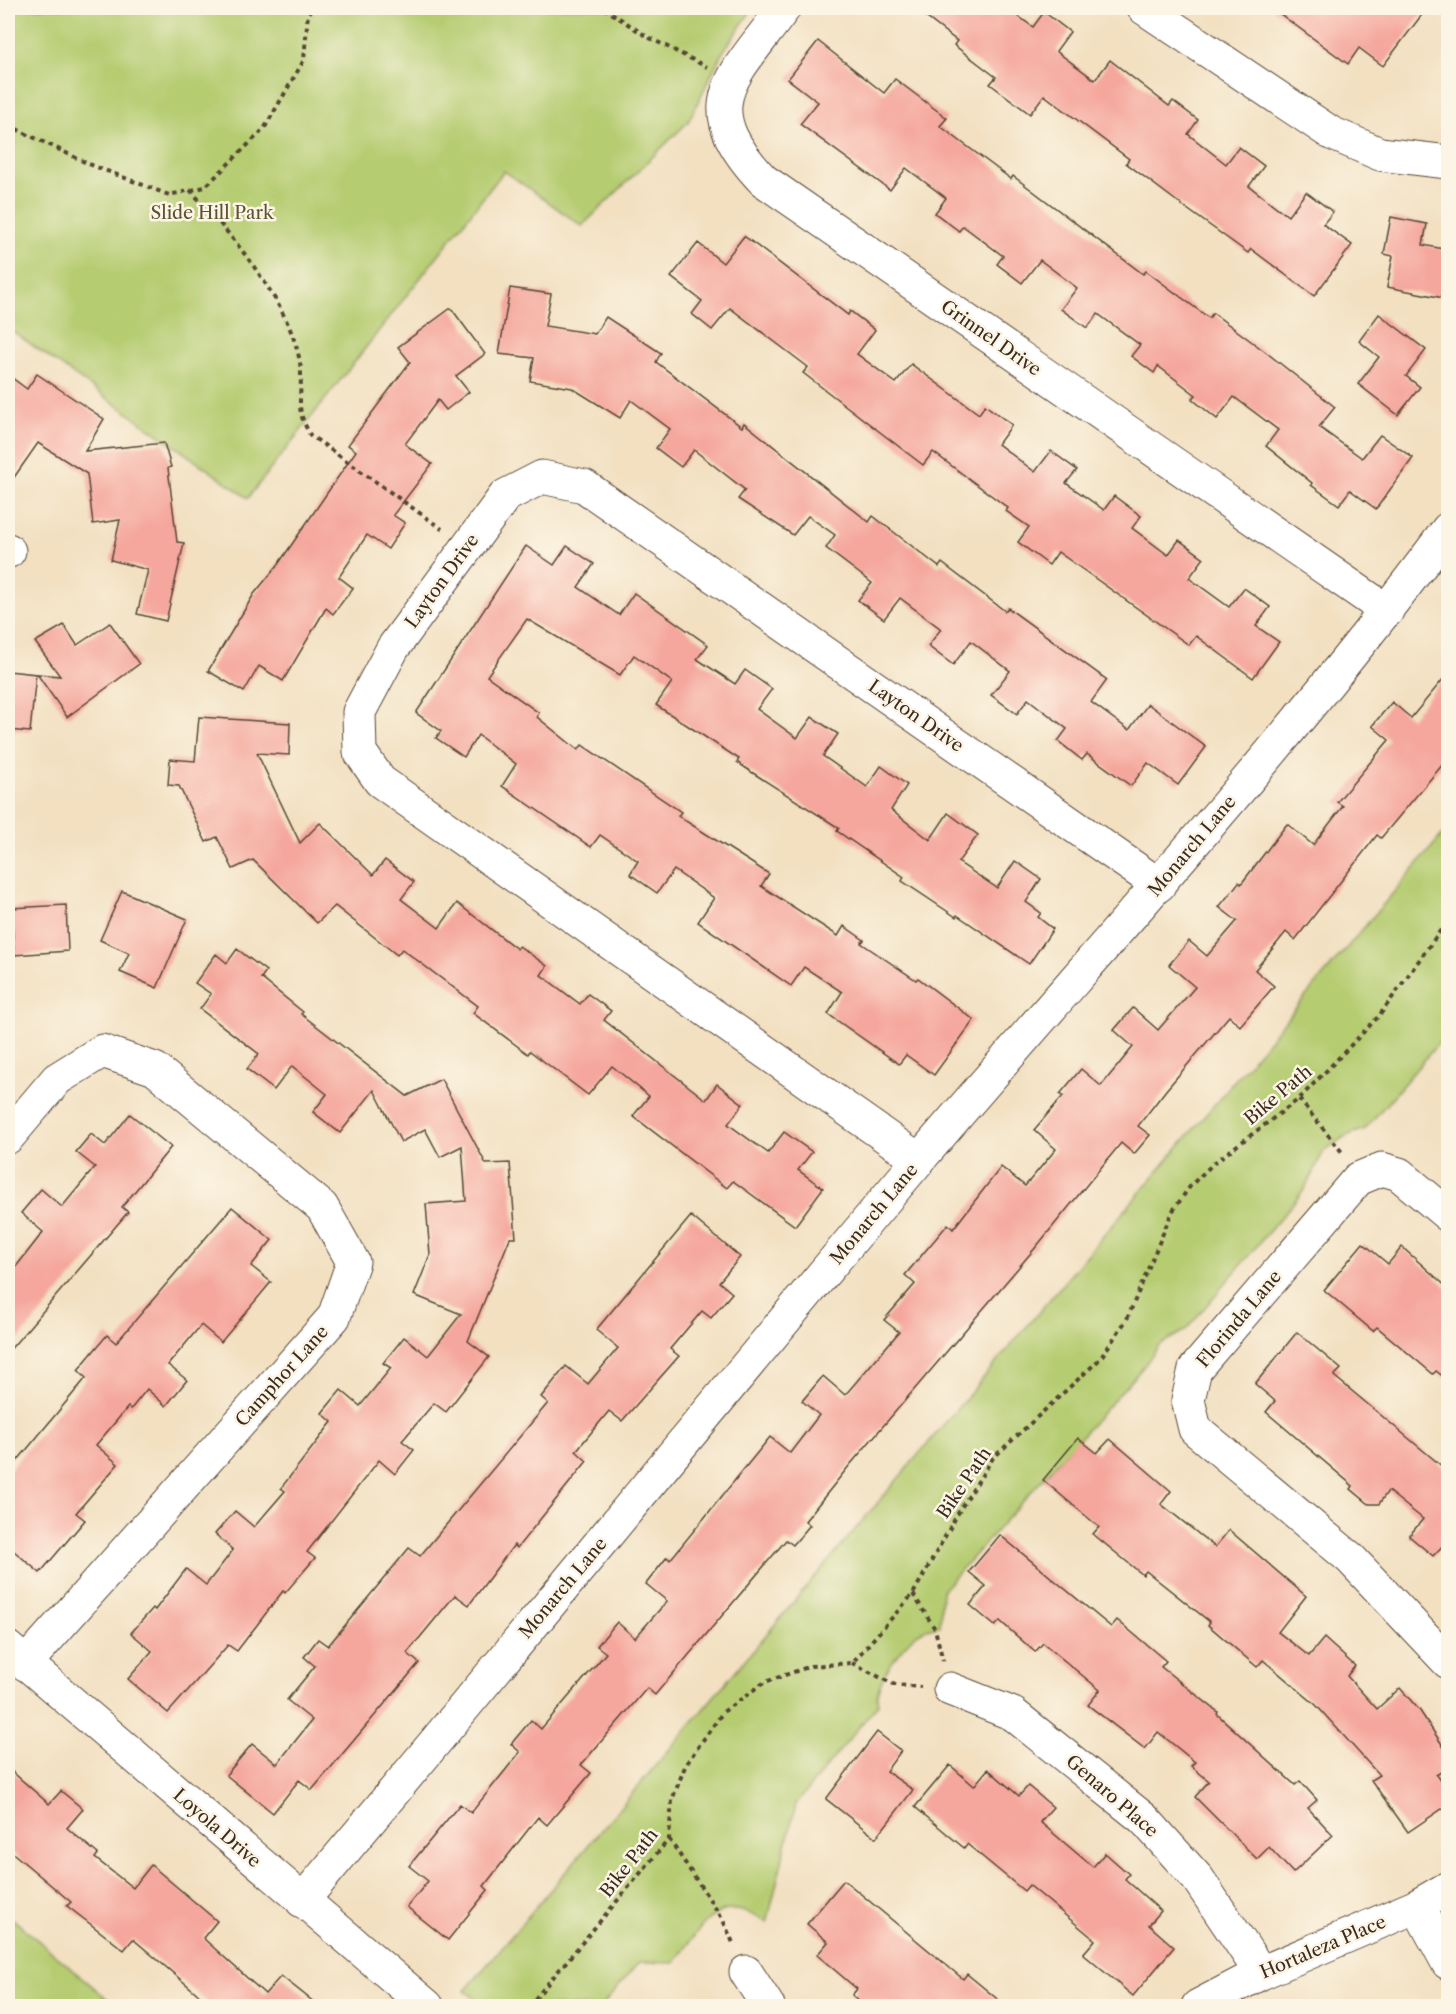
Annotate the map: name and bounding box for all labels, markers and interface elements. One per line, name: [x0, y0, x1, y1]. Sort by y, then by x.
park label: Slide Hill Park: [151, 202, 275, 224]
street label: Grinnel Drive: [937, 295, 1045, 381]
street label: Layton Drive: [400, 530, 484, 632]
street label: Layton Drive: [864, 675, 968, 757]
street label: Monarch Lane: [1143, 791, 1241, 901]
street label: Bike Path: [1240, 1060, 1316, 1130]
street label: Monarch Lane: [825, 1159, 923, 1269]
street label: Florinda Lane: [1192, 1266, 1286, 1372]
street label: Camphor Lane: [231, 1321, 333, 1431]
street label: Bike Path: [932, 1443, 996, 1523]
street label: Monarch Lane: [514, 1533, 612, 1643]
street label: Genaro Place: [1061, 1750, 1163, 1842]
street label: Loyola Drive: [169, 1784, 265, 1872]
street label: Bike Path: [595, 1824, 663, 1902]
street label: Hortaleza Place: [1257, 1911, 1389, 1983]

